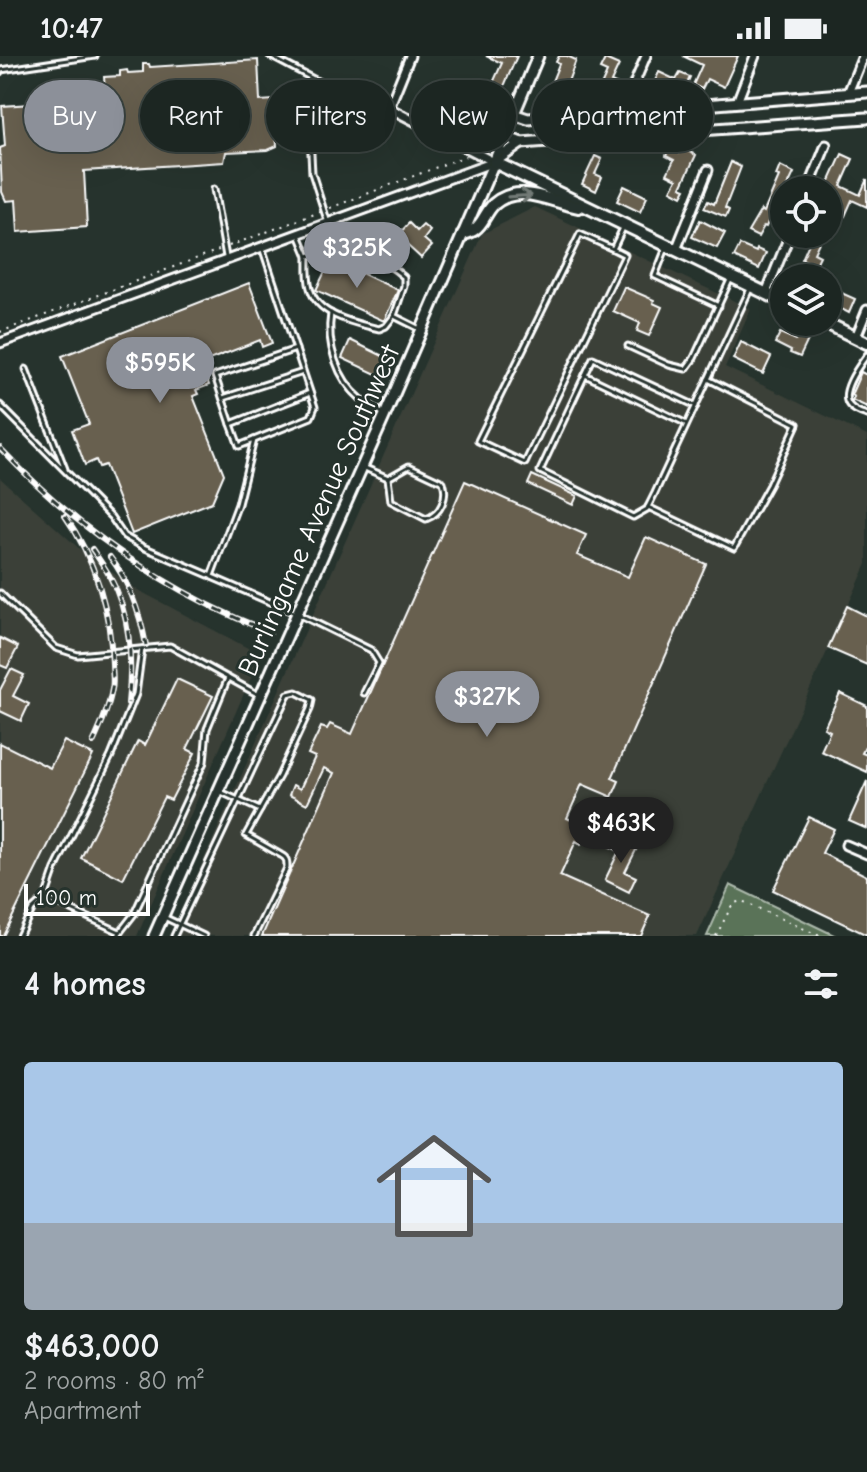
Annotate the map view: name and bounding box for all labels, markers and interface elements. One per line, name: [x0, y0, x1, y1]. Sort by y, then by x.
text: 10:47: [40, 11, 103, 46]
chip: Buy: [24, 80, 124, 152]
chip: Rent: [140, 80, 250, 152]
chip: Filters: [266, 80, 395, 152]
chip: New: [411, 80, 516, 152]
chip: Apartment: [532, 80, 713, 152]
map controls: [770, 176, 842, 336]
button: locate: [770, 176, 842, 248]
one-way arrow: [506, 188, 532, 203]
pin: $325K: [301, 222, 413, 290]
text: $325K: [322, 233, 392, 263]
button: layers: [770, 264, 842, 336]
pin: $595K: [104, 337, 216, 405]
street label: Burlingame Avenue Southwest: [231, 339, 407, 681]
text: $595K: [124, 348, 196, 378]
pin: $327K: [431, 671, 543, 739]
text: $327K: [453, 682, 521, 712]
pin: $463K: [565, 797, 677, 865]
text: $463K: [587, 808, 655, 838]
scale bar: [24, 880, 150, 916]
text: 100 m: [36, 885, 97, 911]
icon: filters: [799, 962, 843, 1006]
text: 4 homes: [24, 964, 146, 1004]
icon: home: [362, 1114, 506, 1258]
text: $463,000: [24, 1326, 160, 1366]
text: 2 rooms · 80 m²: [24, 1366, 204, 1396]
text: Apartment: [24, 1396, 140, 1426]

